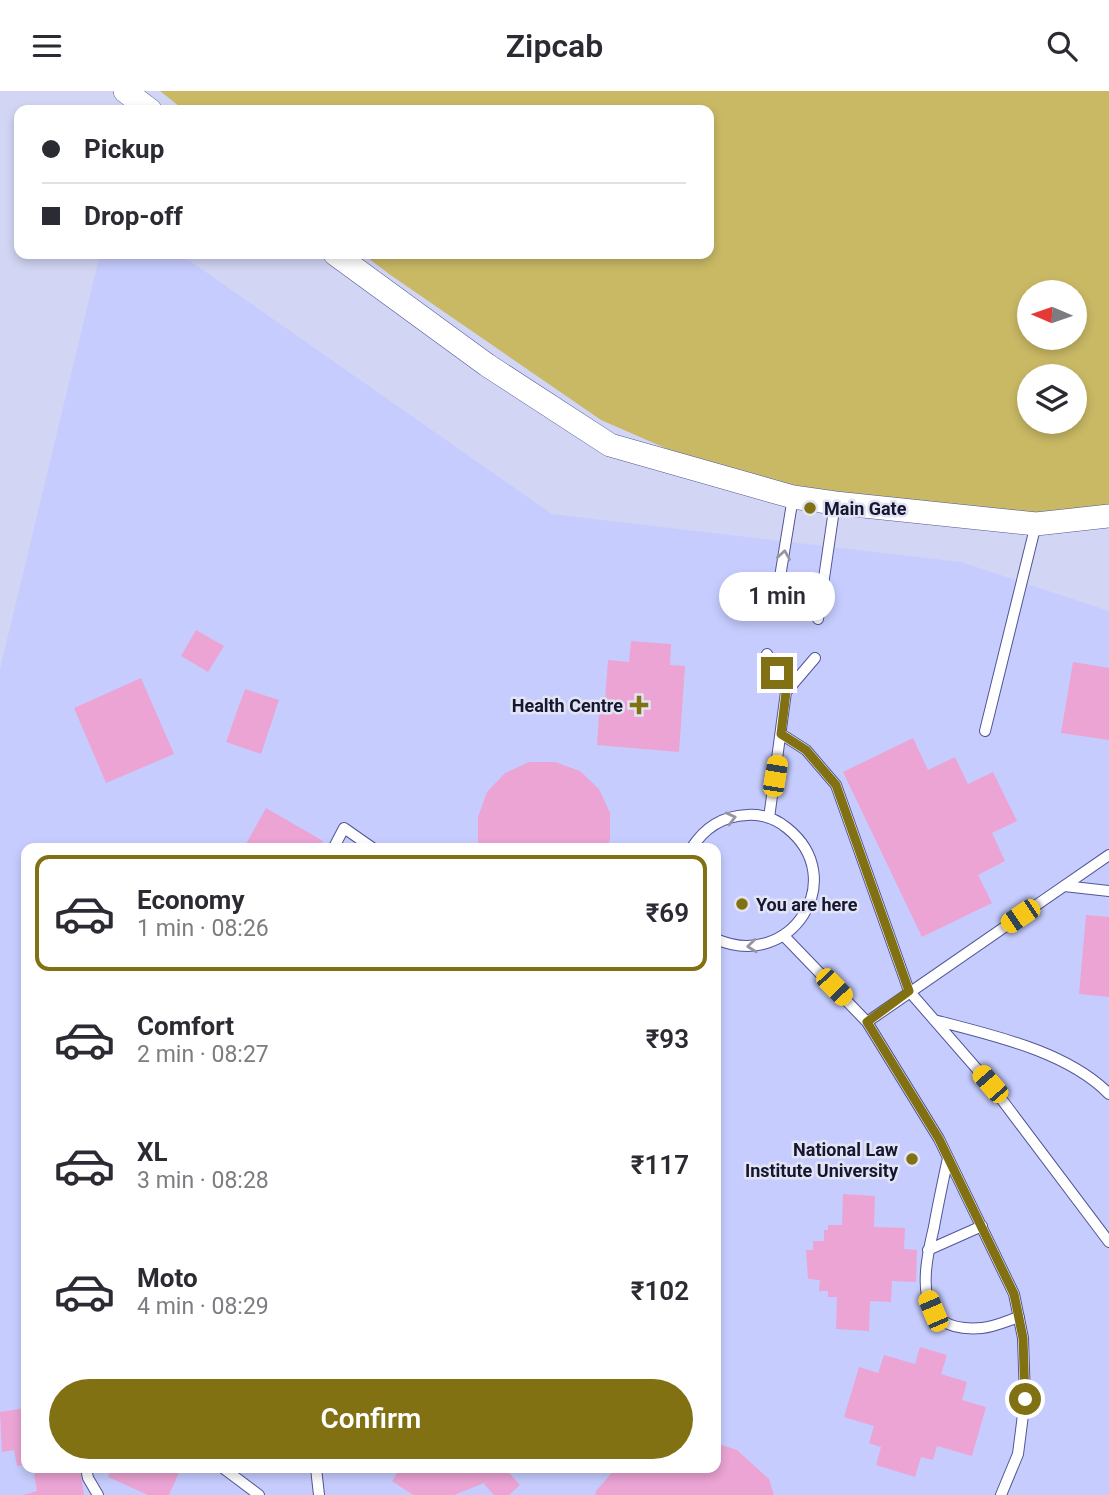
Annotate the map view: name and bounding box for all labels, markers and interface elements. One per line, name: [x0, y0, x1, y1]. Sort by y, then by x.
icon: menu: [28, 27, 66, 65]
text: Zipcab: [506, 27, 603, 65]
icon: search: [1043, 27, 1081, 65]
text: Pickup: [84, 134, 164, 164]
text: Drop-off: [84, 201, 183, 231]
north arrow: [1017, 280, 1087, 350]
map controls: [1017, 280, 1087, 434]
button: layers: [1017, 364, 1087, 434]
place label: Main Gate: [824, 498, 907, 519]
marker: Main Gate: [802, 500, 818, 516]
one-way arrow: [776, 549, 791, 561]
callout: 1 min: [719, 571, 835, 621]
text: 1 min: [748, 583, 806, 610]
route end: [761, 657, 793, 689]
place label: Health Centre: [512, 695, 623, 716]
marker: Health Centre: [629, 695, 649, 715]
car: [762, 754, 789, 798]
one-way arrow: [725, 812, 737, 826]
icon: car: [53, 882, 116, 945]
text: Economy: [137, 885, 244, 915]
place label: You are here: [756, 894, 858, 915]
marker: You are here: [734, 896, 750, 912]
car: [997, 896, 1044, 936]
text: ₹69: [646, 898, 689, 928]
text: 1 min · 08:26: [137, 915, 269, 942]
one-way arrow: [747, 938, 758, 953]
car: [812, 965, 857, 1009]
icon: car: [53, 1008, 116, 1071]
text: Comfort: [137, 1011, 234, 1041]
text: ₹93: [646, 1024, 689, 1054]
text: 2 min · 08:27: [137, 1041, 269, 1068]
car: [969, 1061, 1012, 1107]
icon: car: [53, 1134, 116, 1197]
text: XL: [137, 1137, 168, 1167]
place label: National Law Institute University: [745, 1139, 899, 1181]
text: ₹117: [631, 1150, 689, 1180]
marker: National Law Institute University: [904, 1151, 920, 1167]
text: 3 min · 08:28: [137, 1167, 269, 1194]
icon: car: [53, 1260, 116, 1323]
text: Moto: [137, 1263, 198, 1293]
text: ₹102: [631, 1276, 689, 1306]
car: [916, 1288, 951, 1334]
text: 4 min · 08:29: [137, 1293, 269, 1320]
button: Confirm: [49, 1379, 693, 1459]
route start: [1009, 1383, 1041, 1415]

